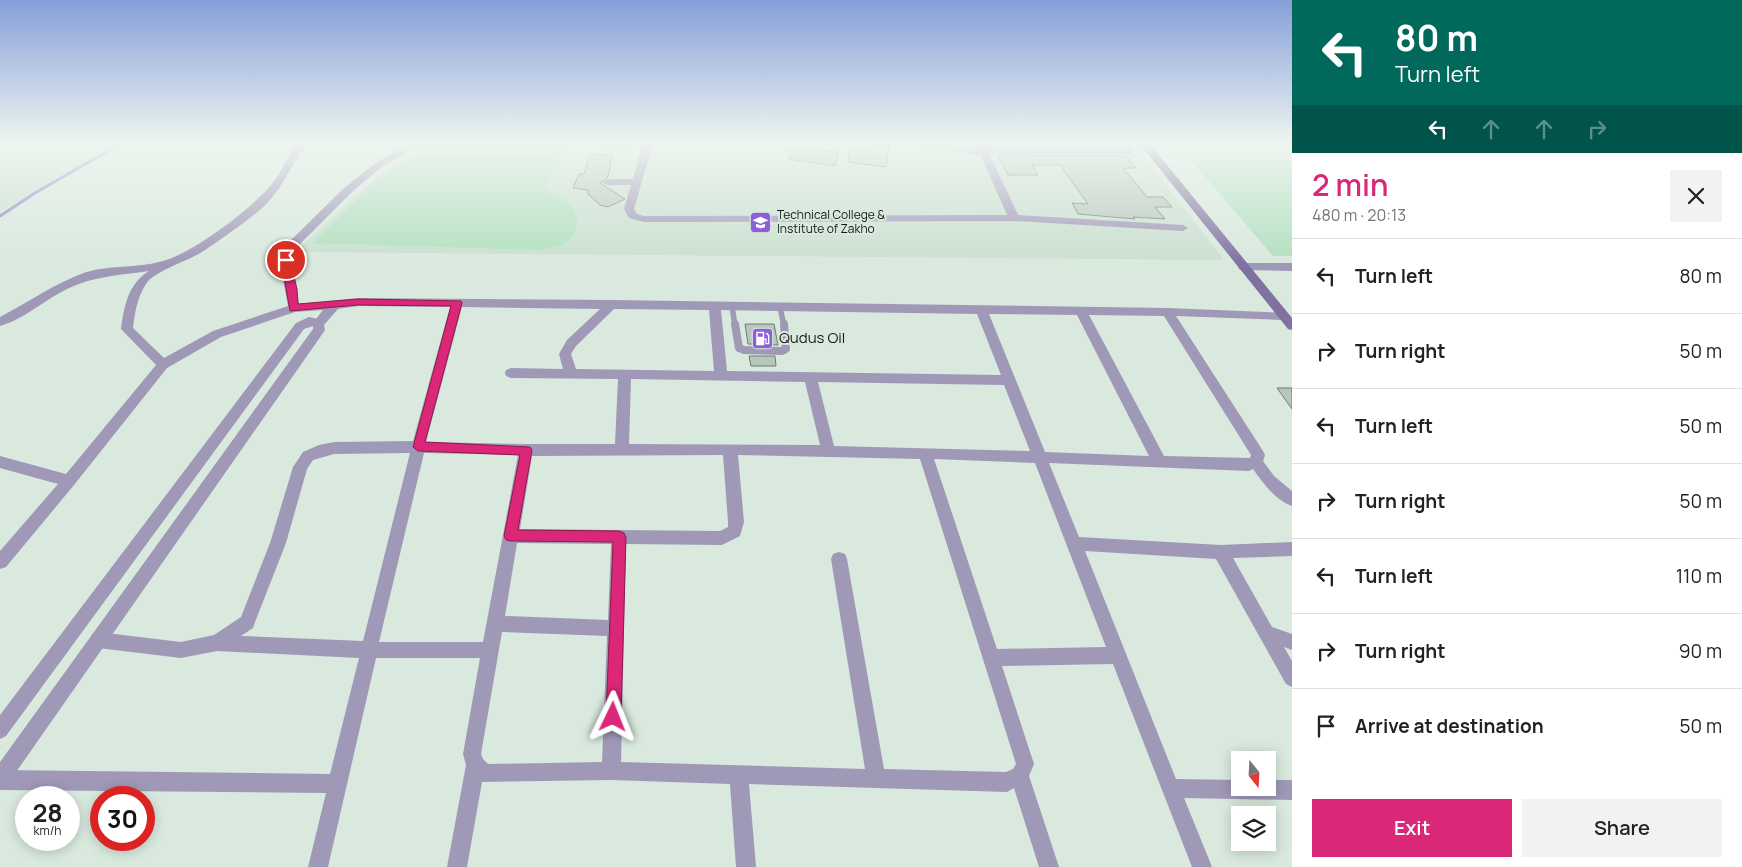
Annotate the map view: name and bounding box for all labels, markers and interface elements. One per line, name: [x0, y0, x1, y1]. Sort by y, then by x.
text: 80 m: [1395, 14, 1478, 62]
icon: left: [1312, 20, 1377, 85]
text: Turn left: [1395, 59, 1480, 89]
icon: left: [1424, 115, 1452, 143]
icon: ahead: [1477, 115, 1505, 143]
icon: ahead: [1530, 115, 1558, 143]
icon: right: [1583, 115, 1611, 143]
text: 2 min: [1312, 164, 1388, 205]
button: close: [1670, 170, 1722, 222]
text: 480 m · 20:13: [1312, 204, 1406, 226]
place label: Technical College & Institute of Zakho: [777, 206, 885, 237]
school or university icon: Technical College & Institute of Zakho: [749, 210, 773, 234]
pin: [265, 239, 307, 281]
icon: arrive: [272, 246, 300, 274]
icon: left: [1312, 262, 1340, 290]
text: Turn left: [1355, 263, 1433, 289]
text: 80 m: [1679, 263, 1722, 289]
fuel station icon: Qudus Oil: [751, 326, 775, 350]
place label: Qudus Oil: [779, 327, 845, 348]
icon: right: [1312, 337, 1340, 365]
text: Turn right: [1355, 338, 1445, 364]
text: 50 m: [1680, 338, 1722, 364]
icon: left: [1312, 412, 1340, 440]
text: Turn left: [1355, 413, 1433, 439]
text: 50 m: [1680, 413, 1722, 439]
icon: right: [1312, 487, 1340, 515]
text: Turn right: [1355, 488, 1445, 514]
text: 50 m: [1680, 488, 1722, 514]
icon: left: [1312, 562, 1340, 590]
text: Turn left: [1355, 563, 1433, 589]
text: 110 m: [1676, 563, 1722, 589]
icon: right: [1312, 637, 1340, 665]
text: Turn right: [1355, 638, 1445, 664]
text: 90 m: [1679, 638, 1722, 664]
position arrow: [586, 690, 638, 742]
icon: arrive: [1312, 712, 1340, 740]
text: Arrive at destination: [1355, 713, 1544, 739]
text: 50 m: [1680, 713, 1722, 739]
north arrow: [1231, 751, 1276, 796]
map controls: [1231, 751, 1276, 851]
speed limit sign: 30: [90, 786, 155, 851]
text: 28: [32, 795, 63, 830]
button: Exit: [1312, 799, 1512, 857]
button: Share: [1522, 799, 1722, 857]
button: layers: [1231, 806, 1276, 851]
text: km/h: [34, 822, 61, 839]

